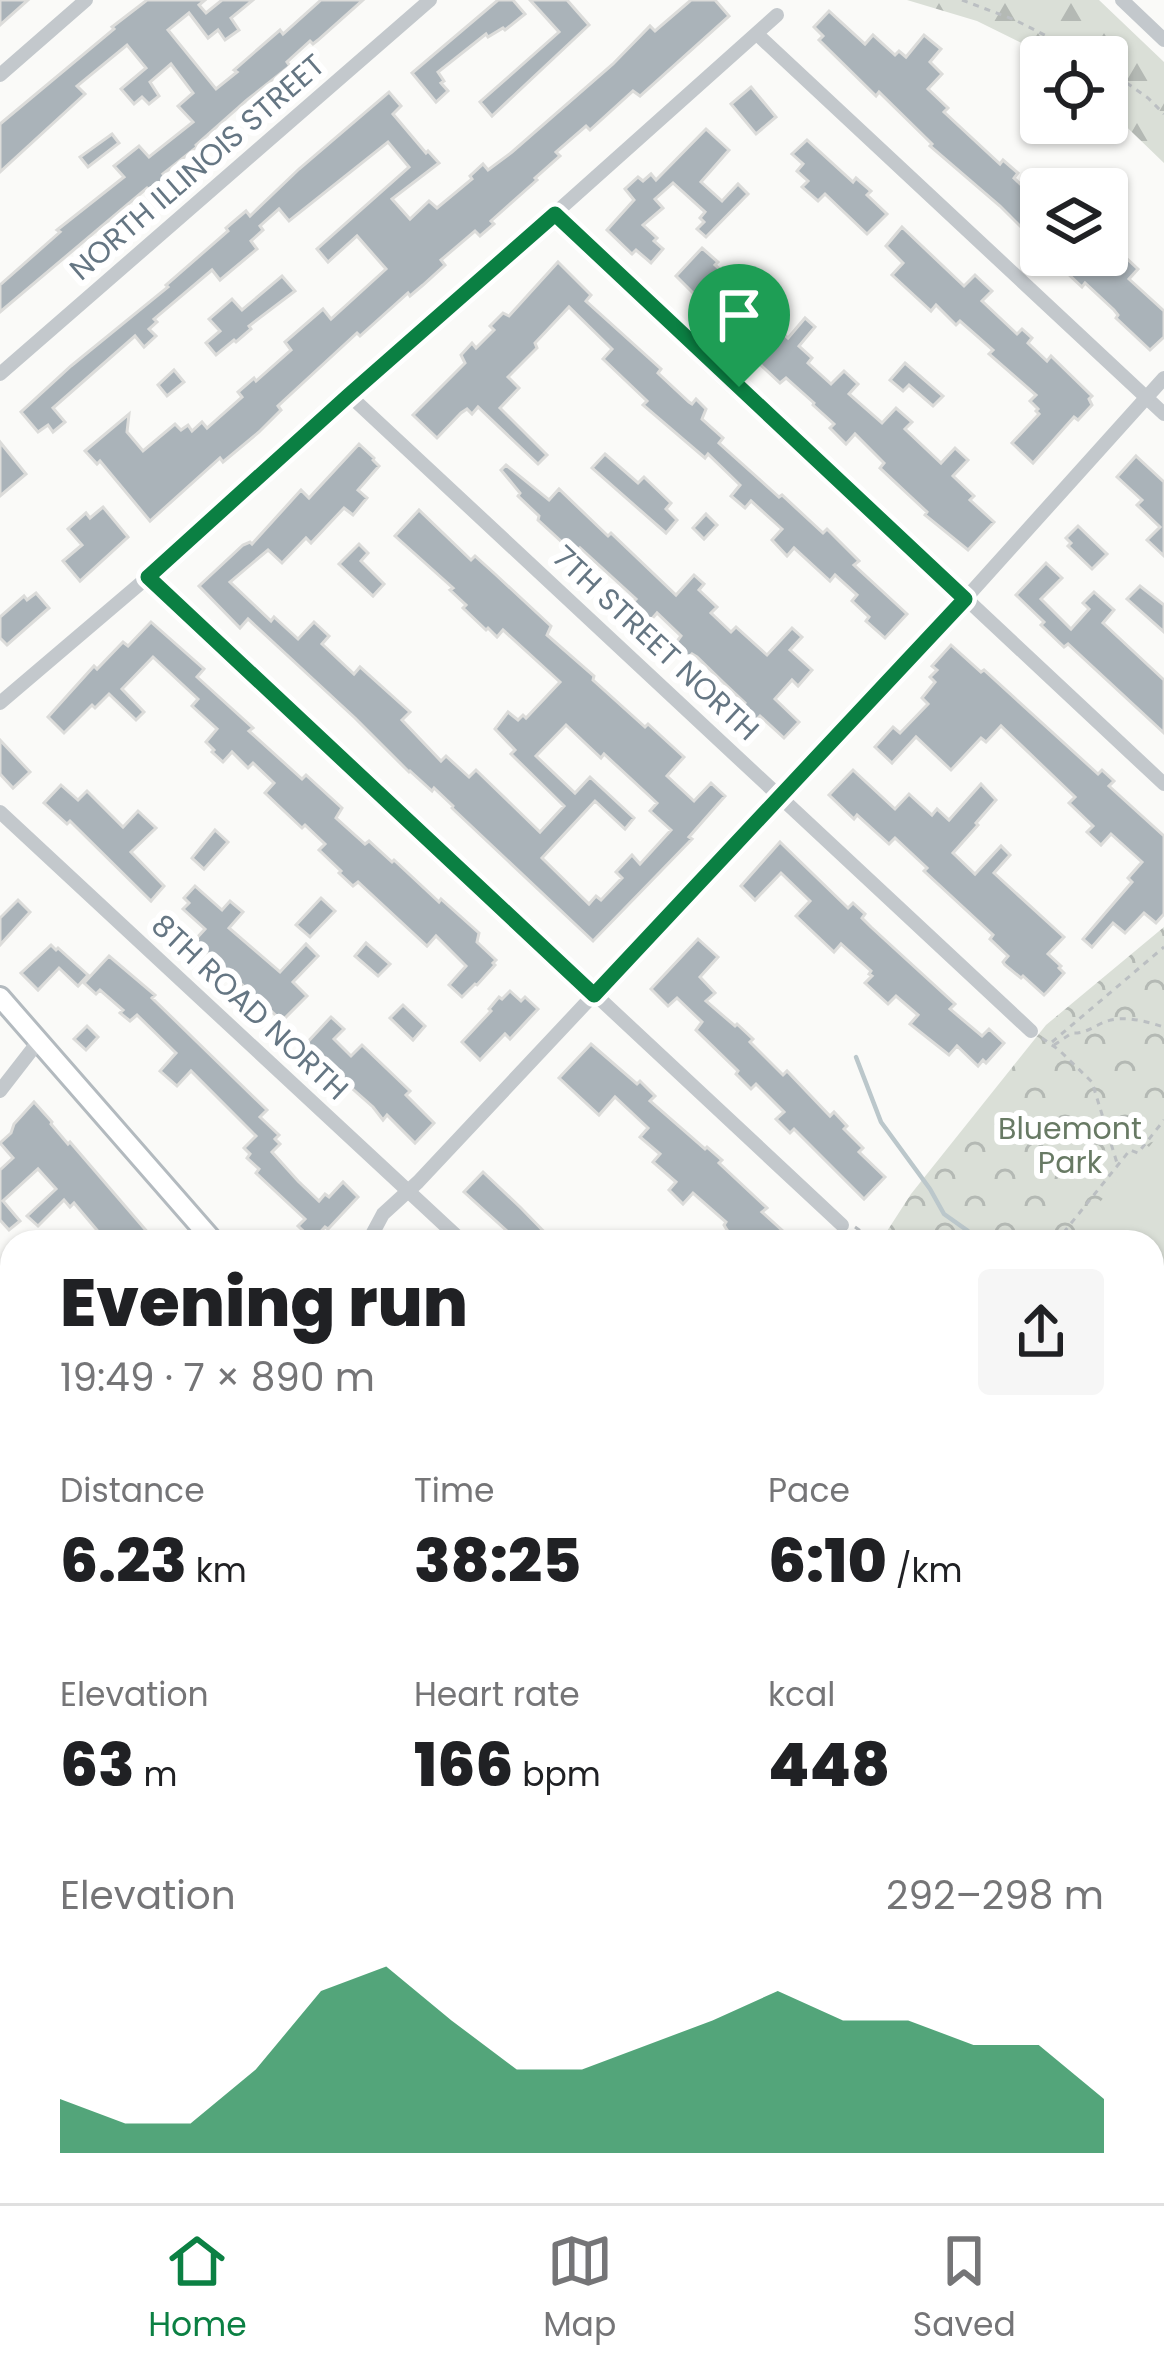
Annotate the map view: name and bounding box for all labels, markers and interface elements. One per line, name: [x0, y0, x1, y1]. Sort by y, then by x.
map controls: [1020, 36, 1128, 276]
button: locate: [1020, 36, 1128, 144]
street label: NORTH ILLINOIS STREET: [60, 44, 334, 290]
button: layers: [1020, 168, 1128, 276]
pin: [688, 264, 790, 387]
icon: arrive: [706, 282, 772, 348]
street label: 7TH STREET NORTH: [543, 536, 769, 750]
street label: 8TH ROAD NORTH: [142, 904, 358, 1110]
park label: Bluemont Park: [998, 1107, 1142, 1184]
text: Evening run: [60, 1257, 468, 1349]
button: share: [978, 1269, 1104, 1395]
text: 19:49 · 7 × 890 m: [60, 1350, 375, 1405]
text: Distance: [60, 1467, 205, 1514]
text: Time: [414, 1467, 494, 1514]
text: Pace: [768, 1467, 850, 1514]
text: 6.23: [60, 1519, 187, 1603]
text: 38:25: [414, 1519, 581, 1603]
text: 6:10: [768, 1519, 887, 1603]
text: km: [187, 1547, 247, 1594]
text: /km: [887, 1547, 962, 1594]
text: Elevation: [60, 1671, 209, 1718]
text: Heart rate: [414, 1671, 580, 1718]
text: kcal: [768, 1671, 835, 1718]
text: 63: [60, 1723, 135, 1807]
text: 166: [414, 1723, 513, 1807]
text: 448: [768, 1723, 890, 1807]
text: m: [135, 1751, 178, 1798]
text: bpm: [513, 1751, 601, 1798]
text: Elevation: [60, 1868, 236, 1923]
text: 292–298 m: [886, 1868, 1104, 1923]
tab: Home: [148, 2228, 247, 2350]
tab: Map: [543, 2228, 616, 2350]
tab: Saved: [913, 2228, 1016, 2350]

